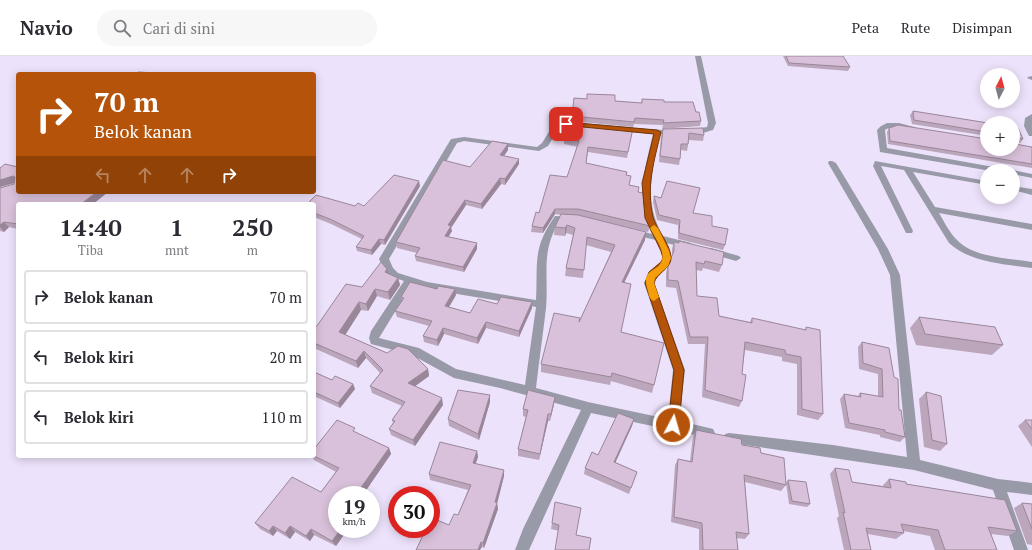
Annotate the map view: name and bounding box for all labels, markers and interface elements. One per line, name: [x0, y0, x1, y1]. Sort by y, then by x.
search box: [97, 10, 377, 46]
text: Navio: [20, 15, 73, 40]
icon: search: [111, 17, 133, 39]
text: Cari di sini: [143, 18, 215, 38]
text: Peta: [852, 18, 879, 37]
text: Rute: [901, 18, 930, 37]
text: Disimpan: [952, 18, 1012, 37]
north arrow: [980, 68, 1020, 108]
map controls: [980, 68, 1020, 204]
text: 70 m: [94, 83, 159, 120]
icon: right: [28, 88, 80, 140]
pin: [549, 107, 583, 141]
icon: arrive: [555, 113, 577, 135]
button: +: [980, 116, 1020, 156]
text: Belok kanan: [94, 119, 192, 143]
icon: left: [92, 164, 114, 186]
icon: ahead: [134, 164, 156, 186]
icon: ahead: [176, 164, 198, 186]
icon: right: [218, 164, 240, 186]
button: −: [980, 164, 1020, 204]
text: 14:40: [59, 211, 122, 243]
text: 1: [170, 211, 184, 243]
text: 250: [232, 211, 273, 243]
text: Tiba: [78, 241, 103, 259]
text: mnt: [165, 241, 189, 259]
text: m: [247, 241, 258, 259]
icon: right: [30, 286, 52, 308]
text: Belok kanan: [64, 287, 153, 307]
text: 70 m: [269, 287, 302, 307]
icon: left: [30, 346, 52, 368]
text: Belok kiri: [64, 347, 134, 367]
text: 20 m: [269, 347, 302, 367]
position arrow: [652, 404, 694, 446]
icon: left: [30, 406, 52, 428]
text: Belok kiri: [64, 407, 134, 427]
text: 110 m: [261, 407, 302, 427]
speed limit sign: 30: [388, 486, 440, 538]
text: 19: [343, 493, 365, 520]
text: km/h: [342, 515, 366, 528]

